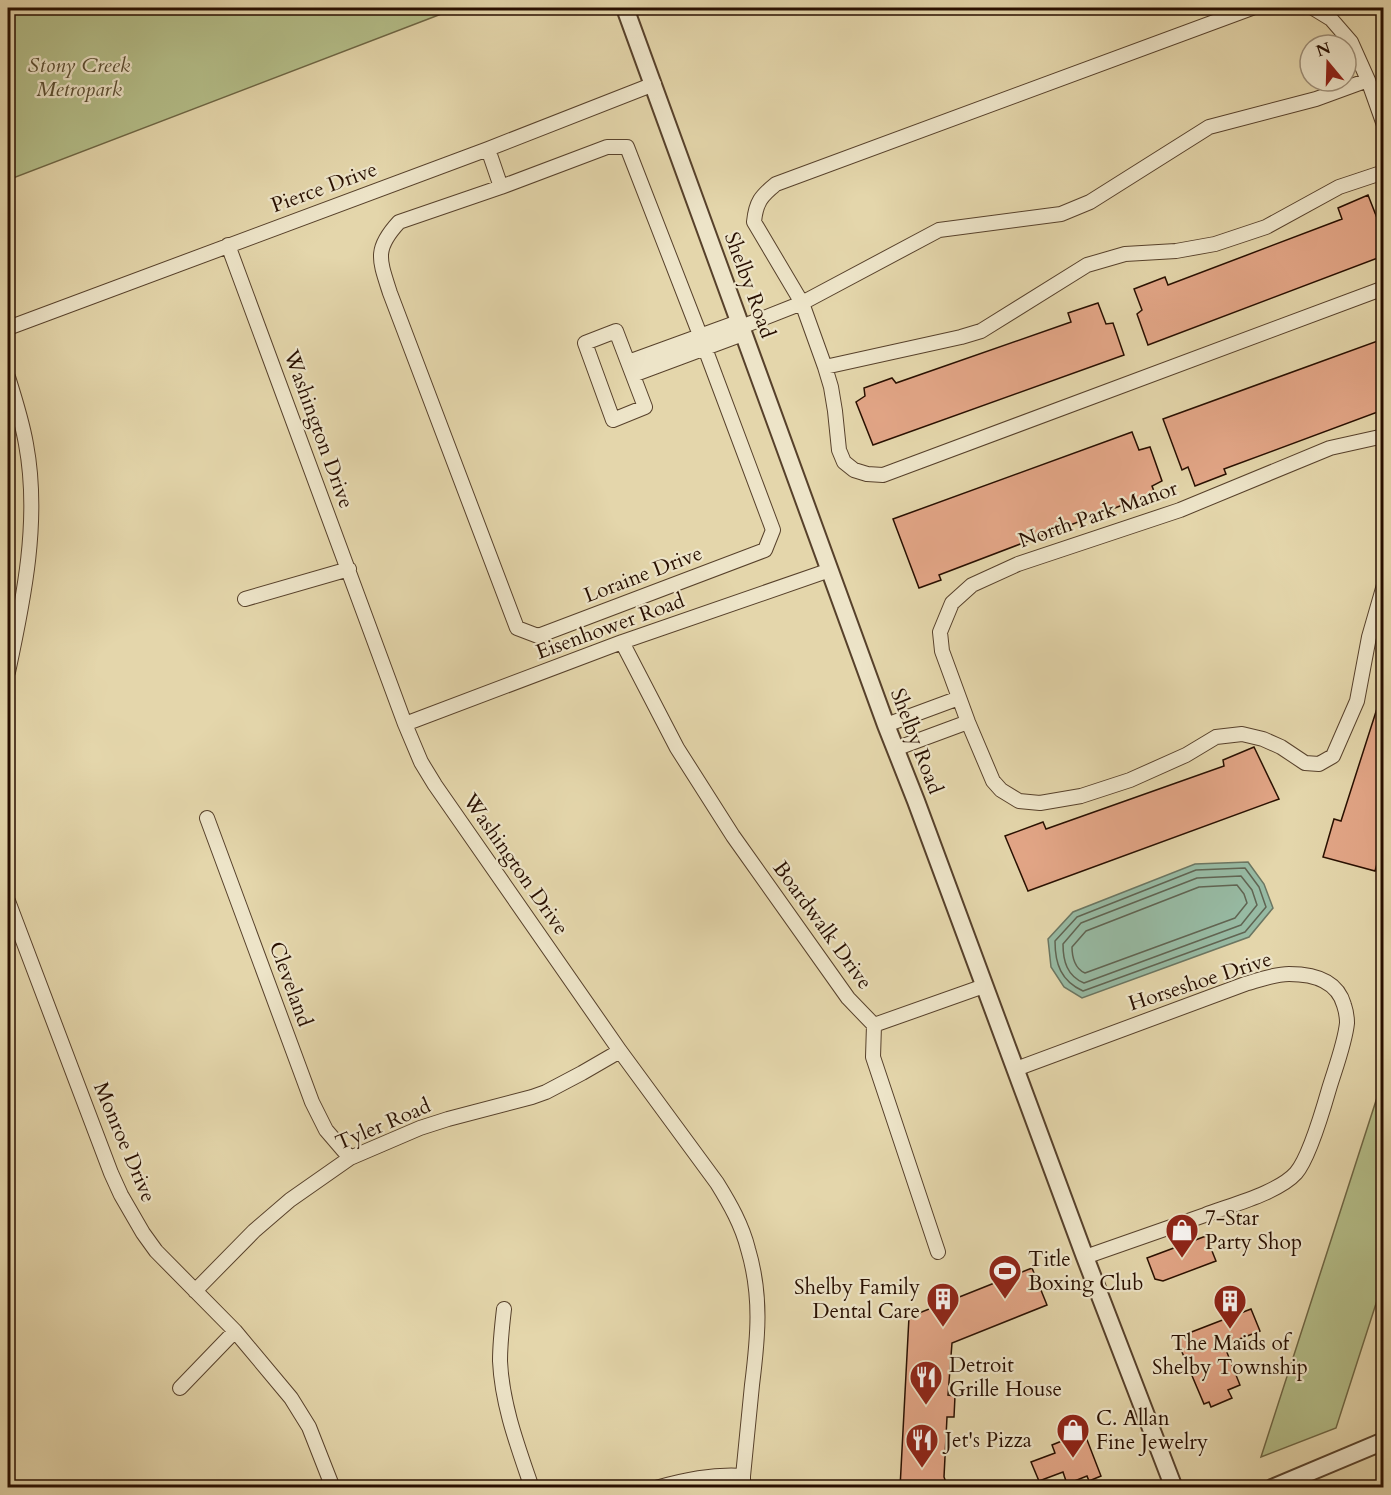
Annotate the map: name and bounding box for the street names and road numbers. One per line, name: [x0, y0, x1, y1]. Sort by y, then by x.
street label: Pierce Drive: [267, 155, 381, 220]
street label: Shelby Road: [717, 228, 782, 342]
street label: Washington Drive: [276, 345, 361, 512]
street label: North Park Manor: [1015, 474, 1182, 555]
street label: Loraine Drive: [580, 539, 707, 610]
street label: Eisenhower Road: [532, 586, 688, 667]
street label: Shelby Road: [883, 684, 950, 798]
street label: Washington Drive: [455, 787, 575, 941]
street label: Boardwalk Drive: [766, 855, 879, 995]
street label: Cleveland: [262, 938, 319, 1031]
street label: Horseshoe Drive: [1125, 945, 1275, 1018]
street label: Monroe Drive: [86, 1078, 163, 1207]
street label: Tyler Road: [331, 1091, 435, 1158]

